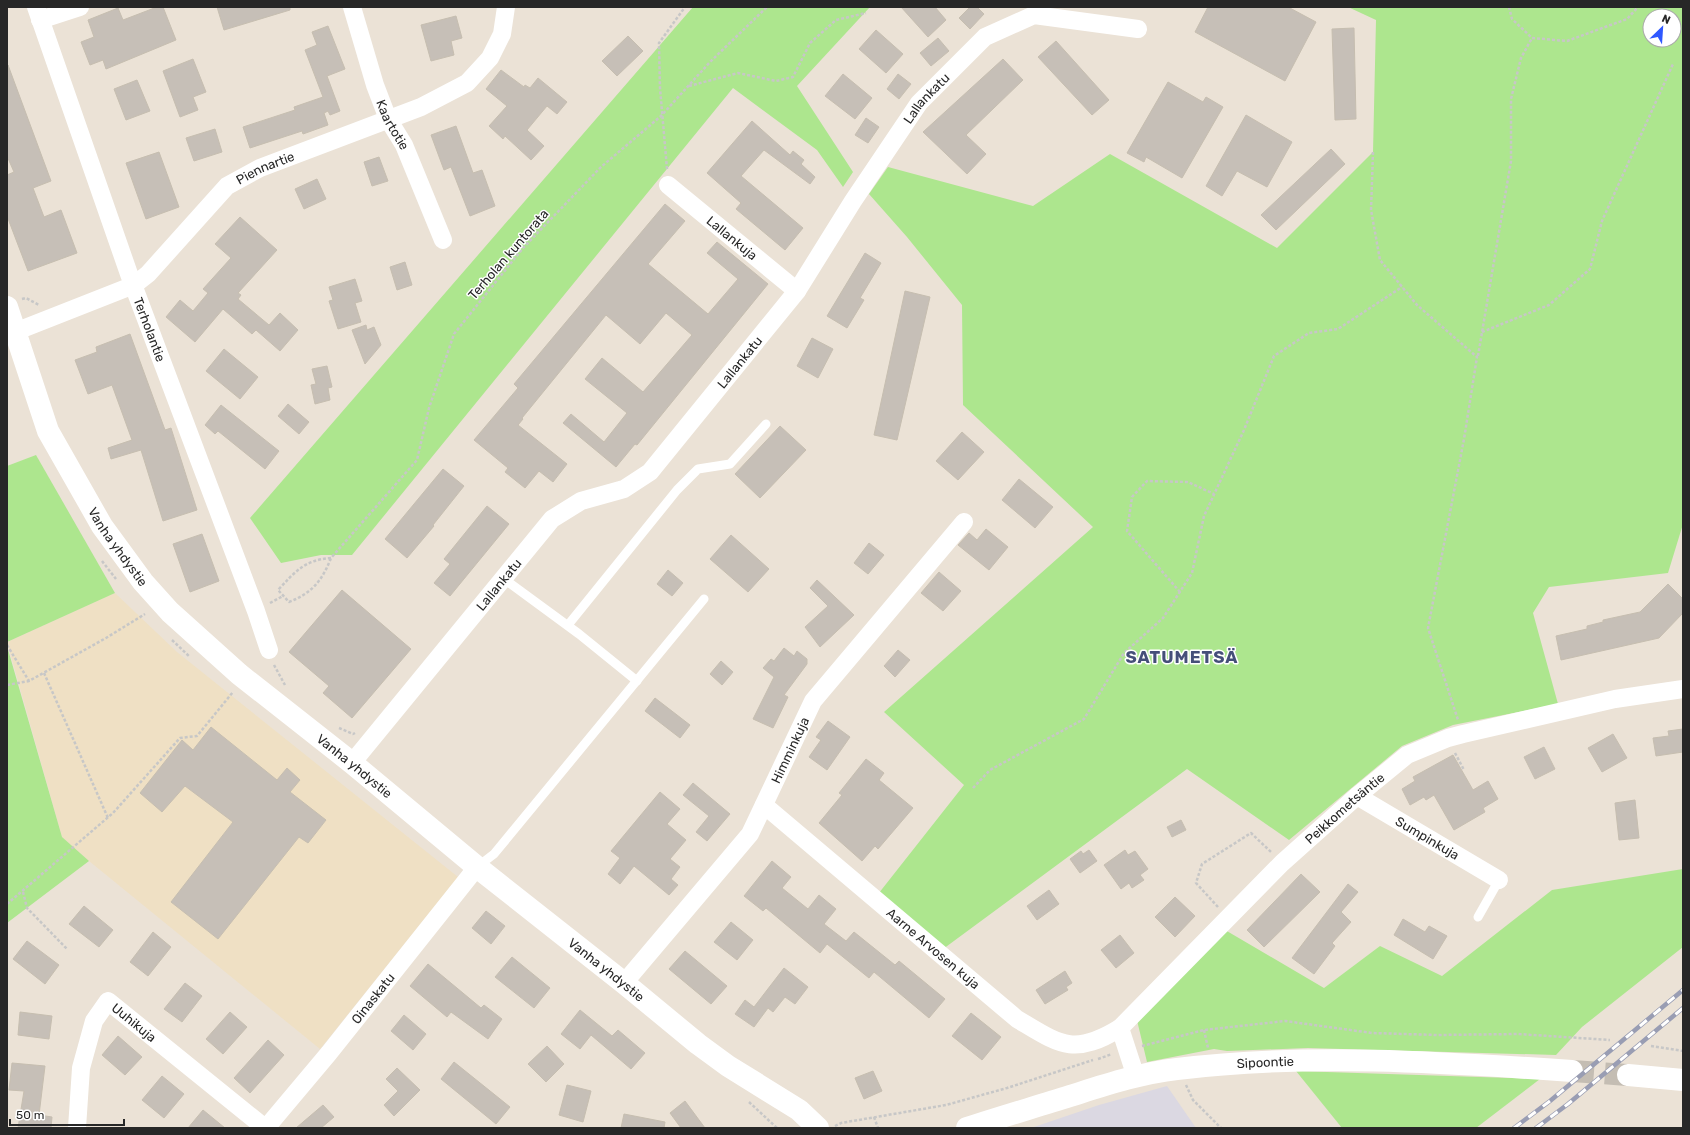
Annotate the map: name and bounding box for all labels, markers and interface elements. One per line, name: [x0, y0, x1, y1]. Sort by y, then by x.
north arrow: [1642, 8, 1682, 48]
text: N: [1660, 12, 1672, 27]
street label: Lallankatu: [900, 70, 953, 126]
street label: Kaartotie: [373, 98, 412, 152]
street label: Piennartie: [234, 149, 296, 188]
street label: Terholan kuntorata: [465, 206, 552, 302]
street label: Lallankuja: [703, 213, 760, 263]
street label: Terholantie: [130, 295, 168, 364]
street label: Lallankatu: [714, 333, 765, 391]
street label: Vanha yhdystie: [85, 505, 150, 589]
street label: Lallankatu: [473, 556, 524, 614]
district label: SATUMETSÄ: [1126, 647, 1238, 667]
street label: Himminkuja: [768, 715, 812, 786]
street label: Vanha yhdystie: [314, 731, 395, 801]
street label: Peikkometsäntie: [1302, 770, 1387, 847]
street label: Sumpinkuja: [1393, 814, 1462, 863]
street label: Aarne Arvosen kuja: [884, 905, 983, 992]
street label: Vanha yhdystie: [565, 935, 647, 1005]
street label: Oinaskatu: [348, 970, 398, 1027]
street label: Uuhikuja: [109, 1000, 159, 1045]
street label: Sipoontie: [1236, 1054, 1294, 1071]
scale bar: [10, 1101, 124, 1127]
text: 50 m: [16, 1108, 44, 1122]

